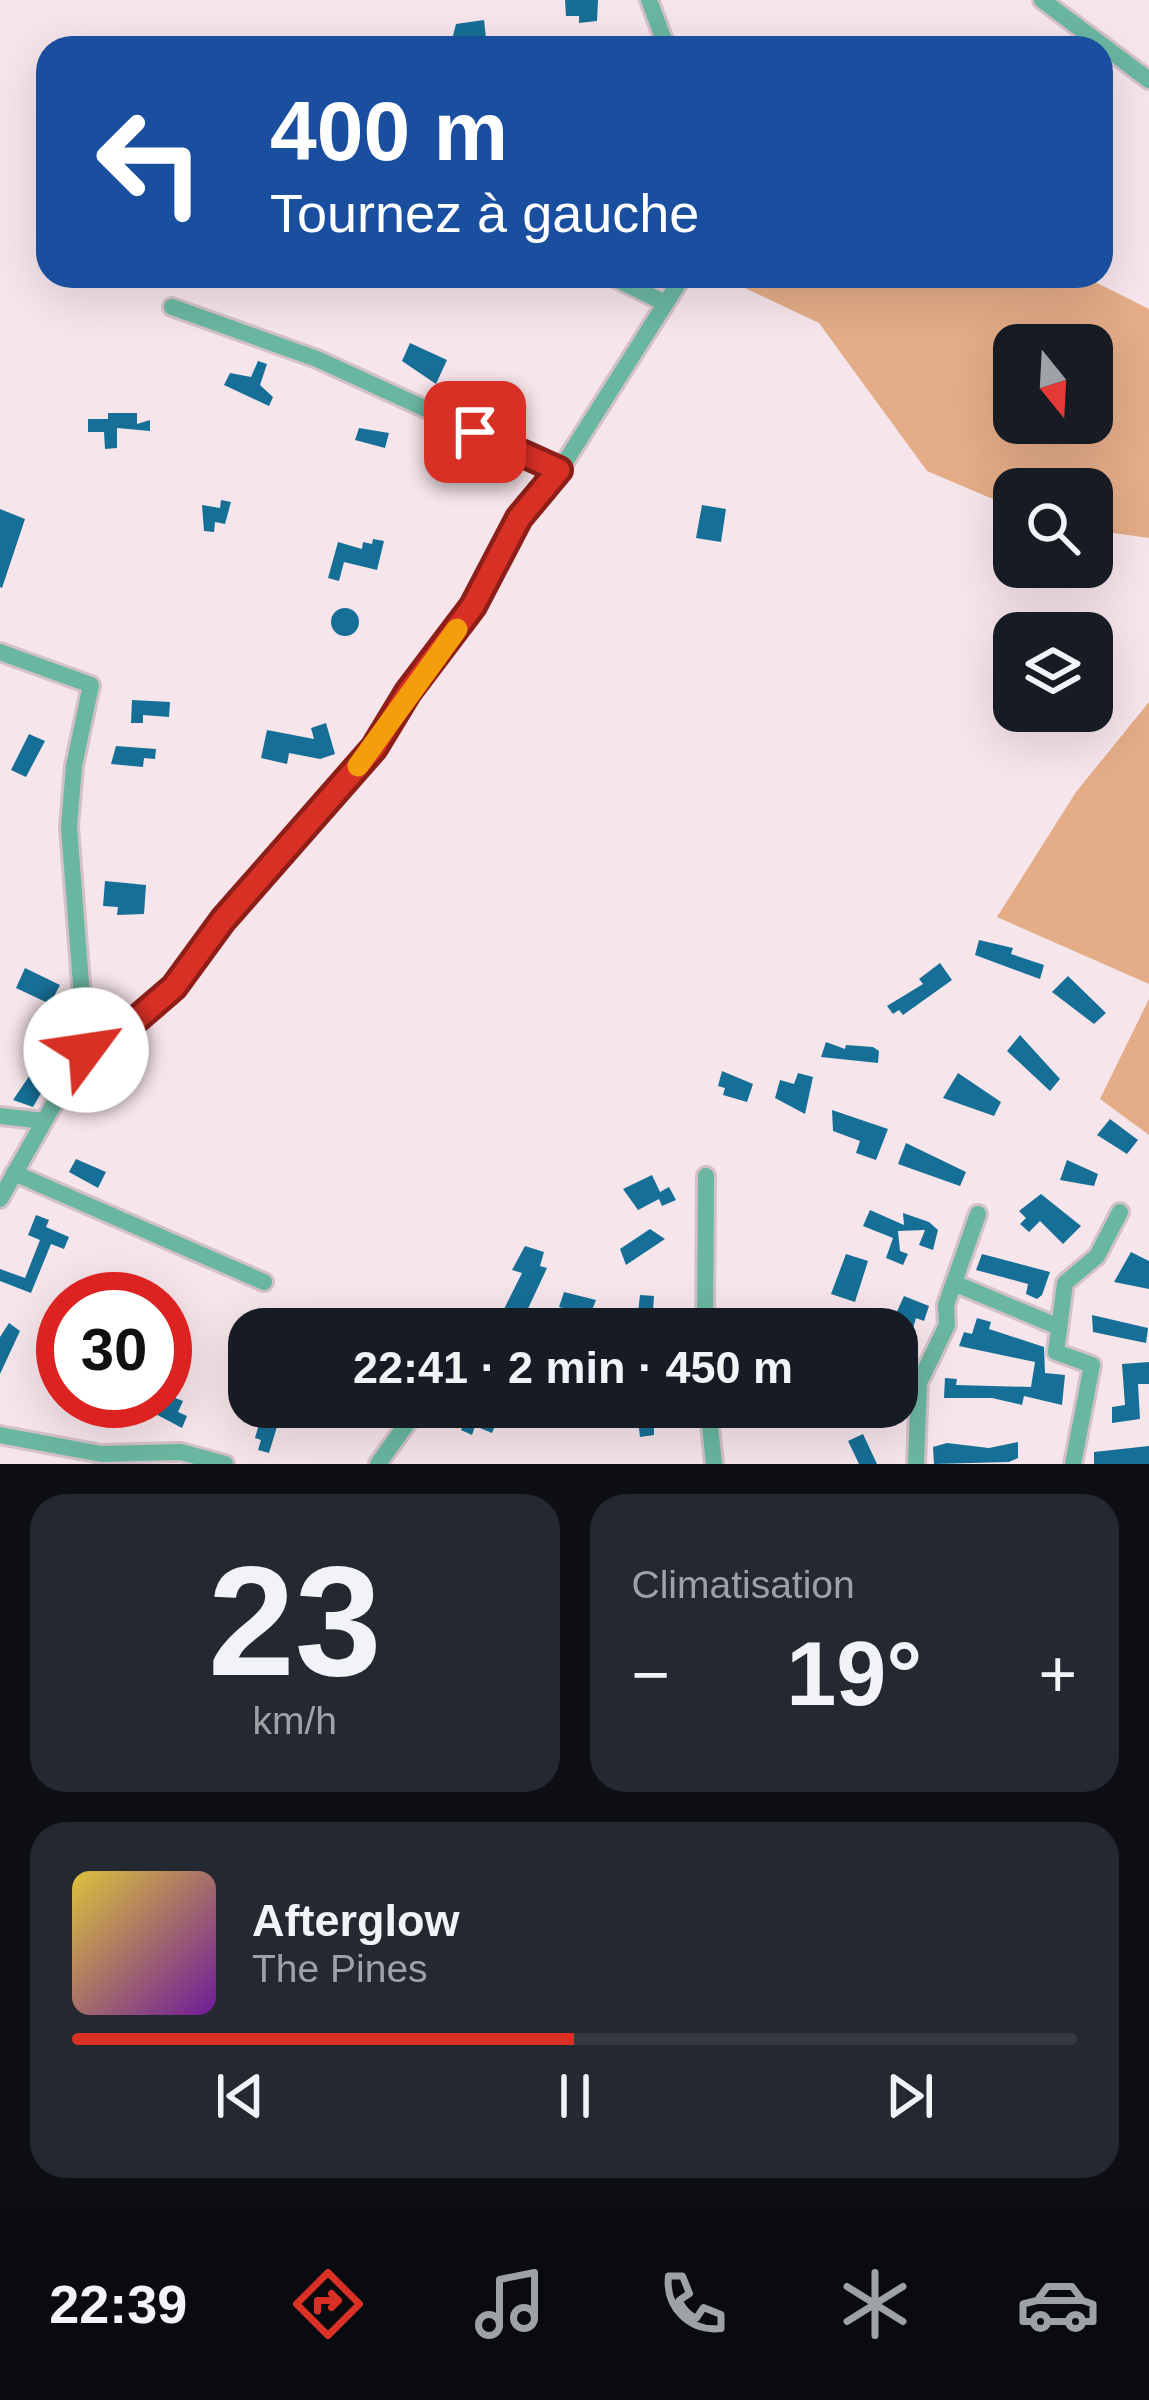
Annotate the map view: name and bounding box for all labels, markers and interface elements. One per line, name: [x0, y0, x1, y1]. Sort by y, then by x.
icon: left: [72, 84, 228, 240]
text: 400 m: [270, 84, 508, 178]
text: Tournez à gauche: [270, 183, 699, 243]
north arrow: [993, 324, 1113, 444]
map controls: [993, 324, 1113, 732]
pin: [424, 381, 526, 483]
icon: arrive: [442, 399, 508, 465]
button: search: [993, 468, 1113, 588]
button: layers: [993, 612, 1113, 732]
position arrow: [23, 987, 149, 1113]
speed limit sign: 30: [36, 1272, 192, 1428]
text: 22:41 · 2 min · 450 m: [353, 1342, 793, 1393]
text: 23: [208, 1534, 382, 1708]
text: Climatisation: [632, 1563, 855, 1606]
text: 19°: [786, 1624, 922, 1724]
text: −: [632, 1637, 670, 1711]
text: +: [1038, 1637, 1077, 1711]
text: km/h: [252, 1699, 337, 1742]
text: Afterglow: [252, 1895, 460, 1946]
text: The Pines: [252, 1947, 428, 1990]
icon: previous: [207, 2063, 273, 2129]
icon: pause: [542, 2063, 608, 2129]
icon: next: [877, 2063, 943, 2129]
icon: directions: [286, 2262, 370, 2346]
icon: music: [468, 2262, 552, 2346]
icon: phone: [651, 2262, 735, 2346]
icon: climate: [833, 2262, 917, 2346]
icon: car: [1016, 2262, 1100, 2346]
text: 22:39: [49, 2274, 187, 2334]

